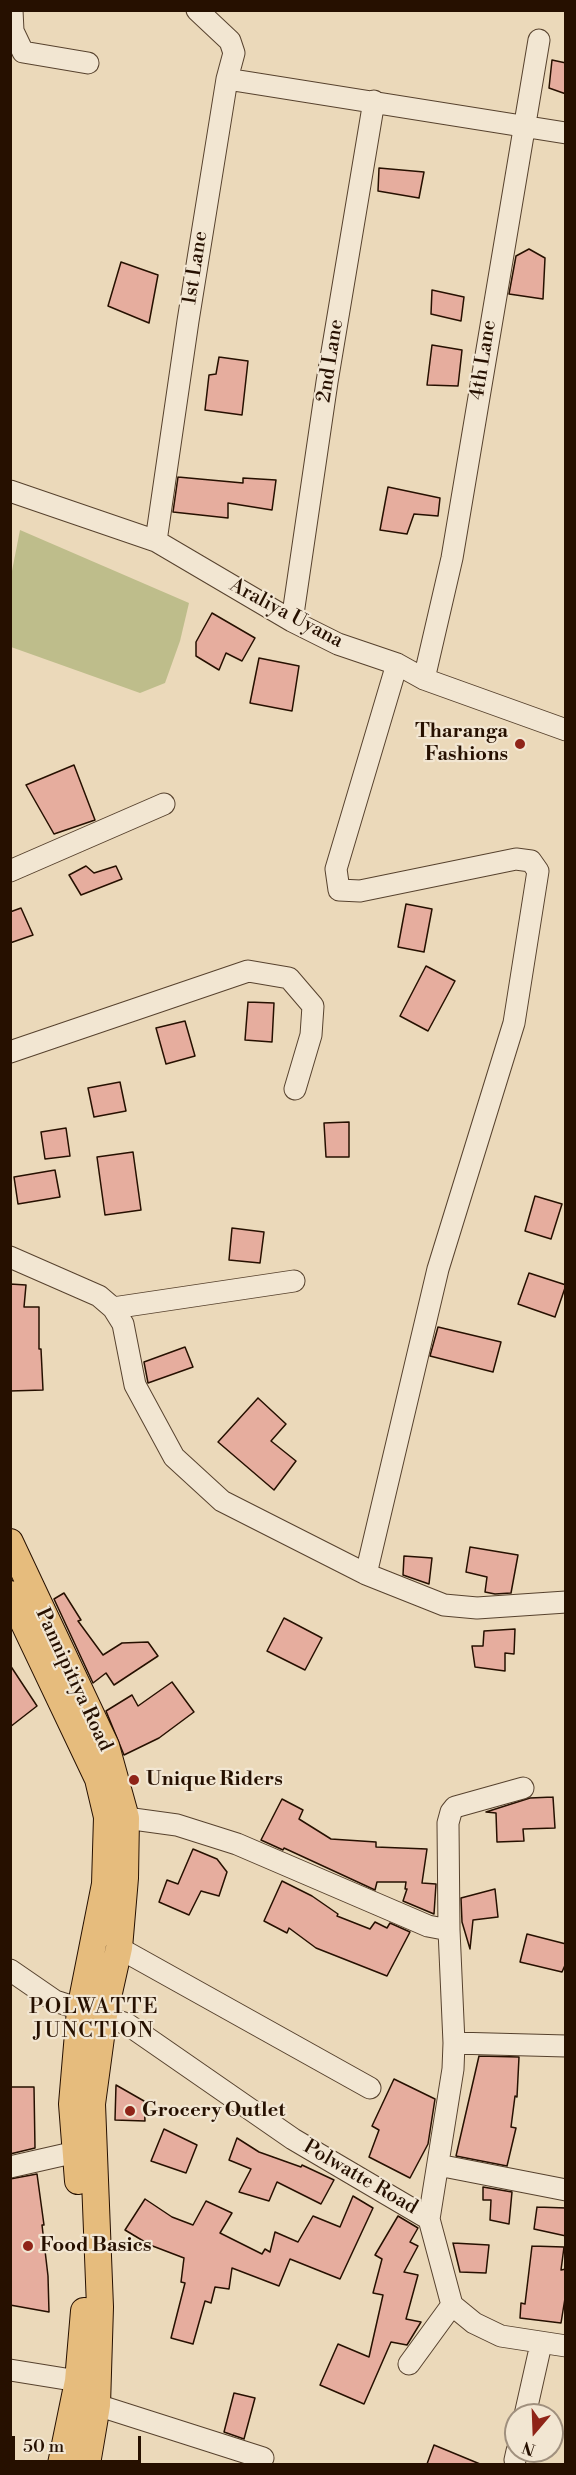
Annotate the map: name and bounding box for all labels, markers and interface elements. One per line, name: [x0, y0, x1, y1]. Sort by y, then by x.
street label: 1st Lane: [178, 230, 214, 306]
street label: 2nd Lane: [313, 318, 349, 404]
street label: 4th Lane: [466, 318, 502, 402]
street label: Araliya Uyana: [225, 574, 347, 654]
place label: Tharanga Fashions: [415, 720, 508, 767]
marker: Tharanga Fashions: [513, 737, 527, 751]
street label: Pannipitiya Road: [29, 1605, 117, 1755]
place label: Unique Riders: [146, 1768, 283, 1792]
marker: Unique Riders: [127, 1773, 141, 1787]
district label: POLWATTE JUNCTION: [29, 1995, 159, 2045]
place label: Grocery Outlet: [142, 2099, 285, 2123]
marker: Grocery Outlet: [123, 2104, 137, 2118]
street label: Polwatte Road: [299, 2136, 421, 2220]
place label: Food Basics: [40, 2234, 152, 2258]
marker: Food Basics: [21, 2239, 35, 2253]
north arrow: [504, 2403, 564, 2463]
scale bar: [15, 2424, 144, 2462]
text: 50 m: [23, 2435, 64, 2458]
text: N: [520, 2437, 538, 2460]

